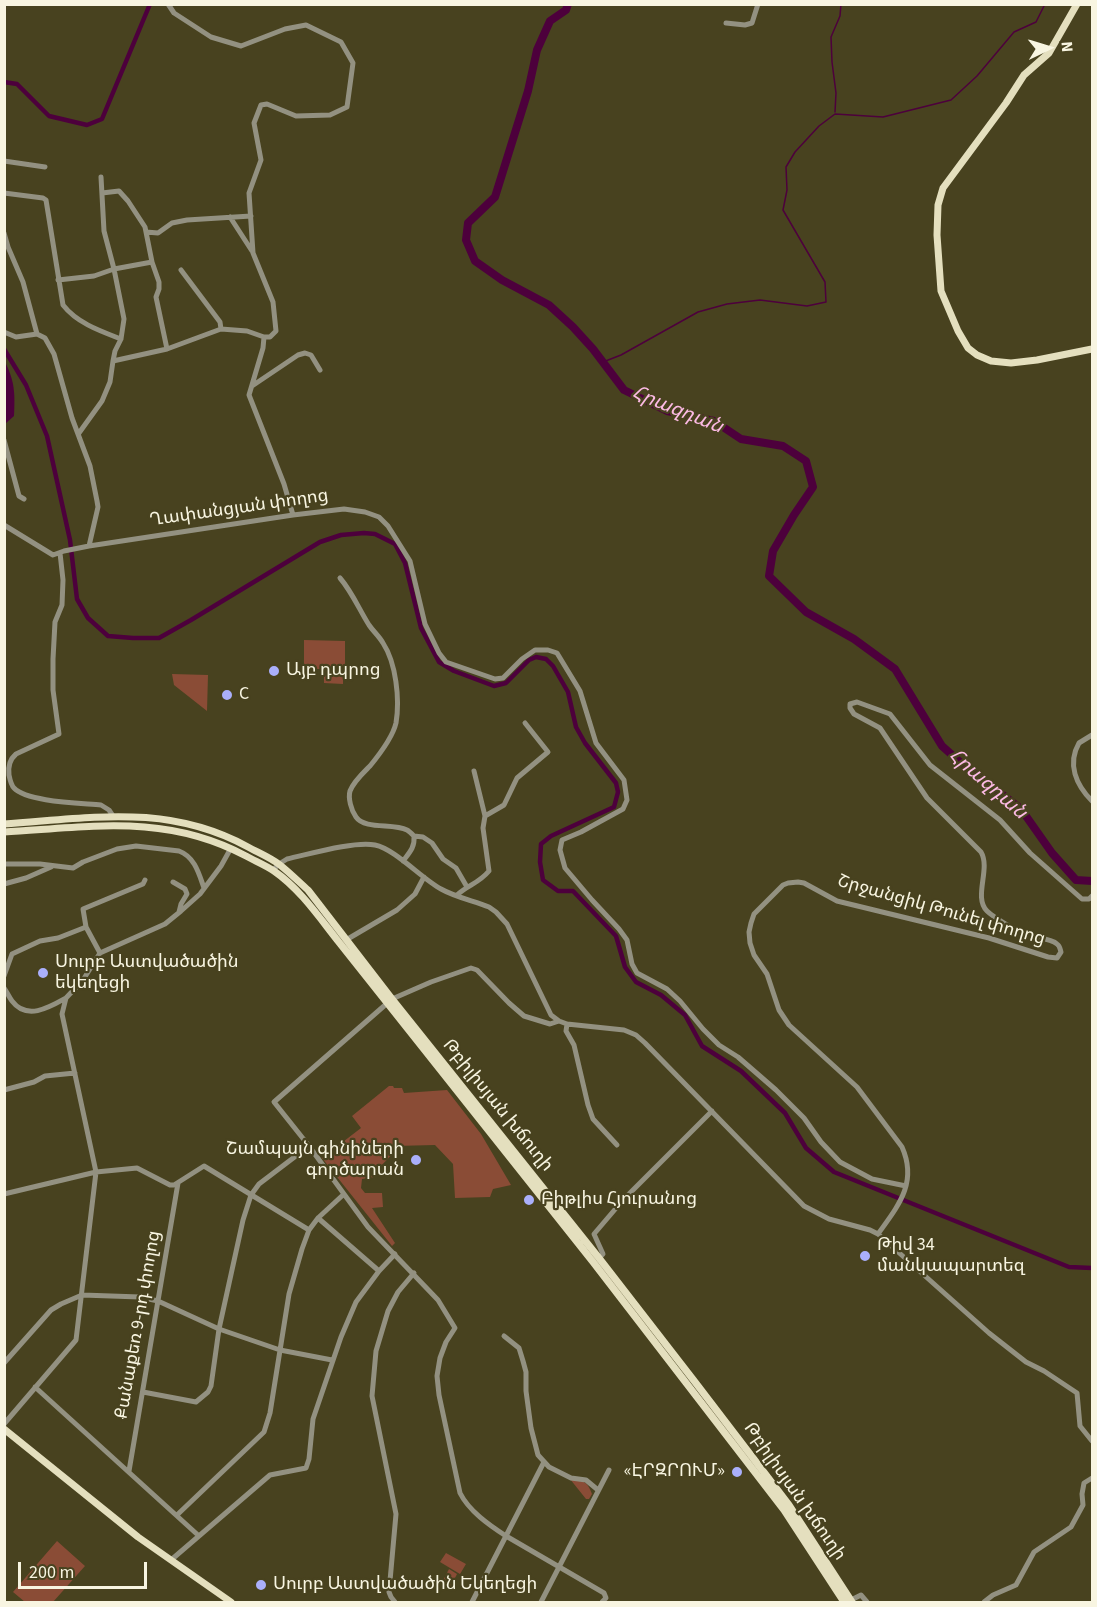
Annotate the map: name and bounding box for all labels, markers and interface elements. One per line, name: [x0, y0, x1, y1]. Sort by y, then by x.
north arrow: [1019, 18, 1079, 78]
text: N: [1056, 41, 1078, 53]
water label: Հրազդան: [628, 382, 726, 440]
street label: Ղափանցյան փողոց: [148, 486, 330, 532]
place label: Այբ դպրոց: [286, 660, 380, 682]
marker: Այբ դպրոց: [267, 664, 281, 678]
place label: C: [239, 684, 249, 706]
marker: C: [220, 688, 234, 702]
water label: Հրազդան: [943, 745, 1031, 825]
street label: Շրջանցիկ Թունել փողոց: [835, 871, 1047, 951]
place label: Սուրբ Աստվածածին եկեղեցի: [55, 952, 239, 994]
marker: Սուրբ Աստվածածին եկեղեցի: [36, 966, 50, 980]
street label: Թբիլիսյան խճուղի: [437, 1036, 557, 1176]
place label: Շամպայն գինիների գործարան: [226, 1139, 404, 1182]
marker: Շամպայն գինիների գործարան: [409, 1153, 423, 1167]
place label: Բիթլիս Հյուրանոց: [541, 1189, 697, 1211]
marker: Բիթլիս Հյուրանոց: [522, 1193, 536, 1207]
street label: Քանաքեռ 9-րդ փողոց: [112, 1229, 166, 1421]
place label: Թիվ 34 մանկապարտեզ: [877, 1235, 1025, 1278]
marker: Թիվ 34 մանկապարտեզ: [858, 1249, 872, 1263]
street label: Թբիլիսյան խճուղի: [738, 1419, 850, 1565]
place label: «ԷՐԶՐՈՒՄ»: [624, 1461, 725, 1483]
marker: «ԷՐԶՐՈՒՄ»: [730, 1465, 744, 1479]
scale bar: [21, 1550, 150, 1588]
text: 200 m: [29, 1560, 74, 1585]
place label: Սուրբ Աստվածածին Եկեղեցի: [273, 1574, 537, 1596]
marker: Սուրբ Աստվածածին Եկեղեցի: [254, 1578, 268, 1592]

